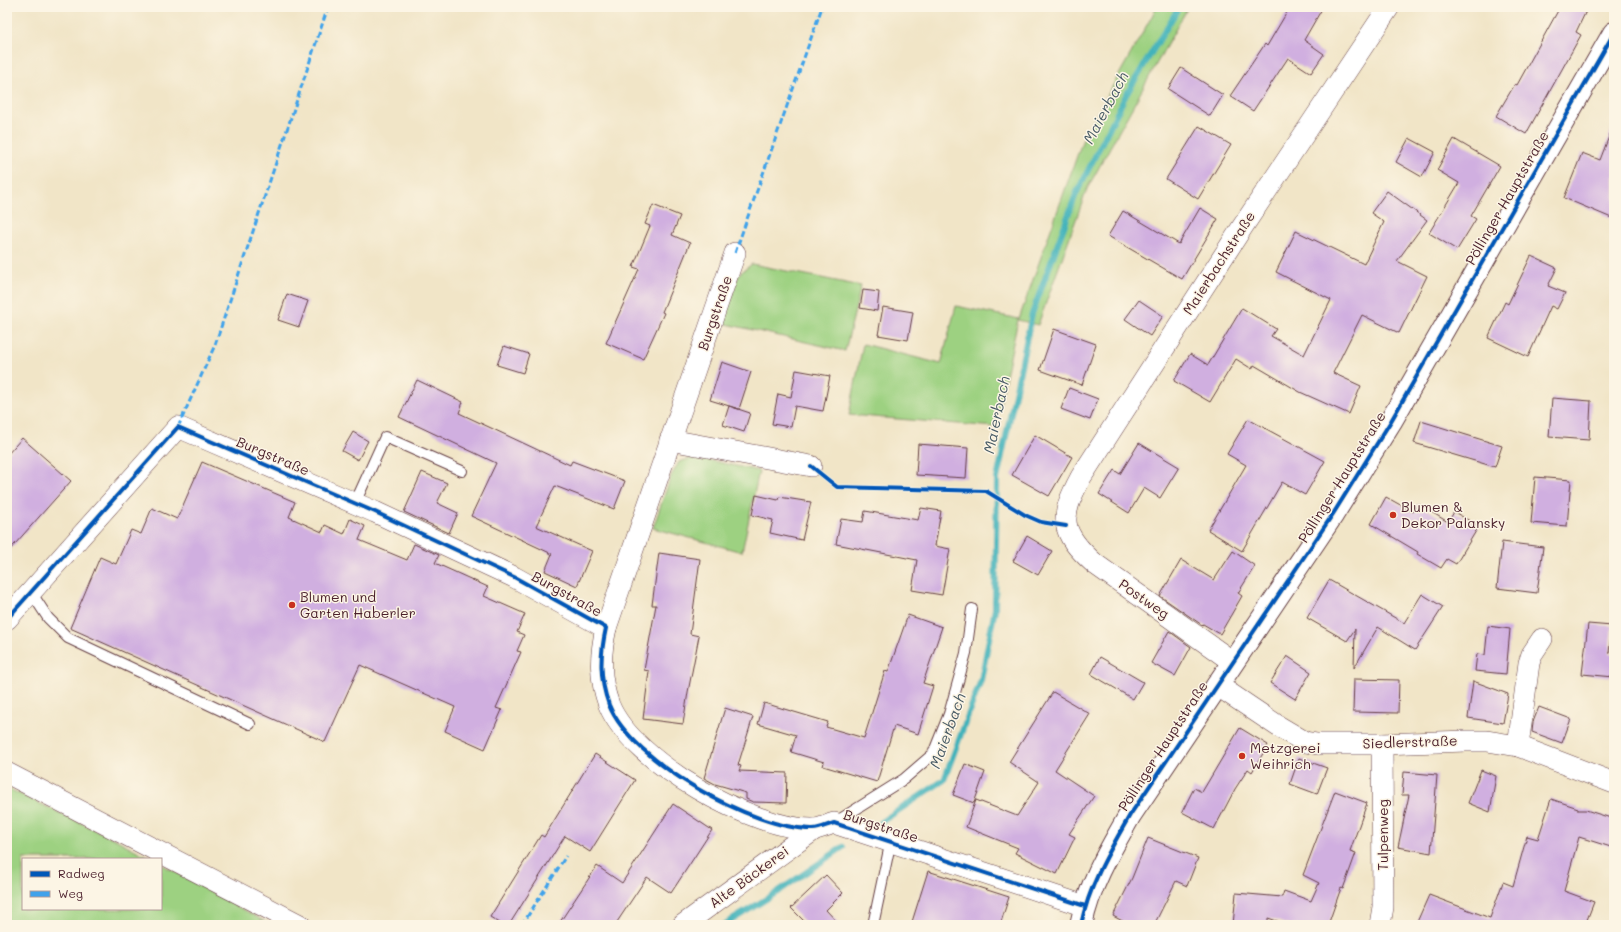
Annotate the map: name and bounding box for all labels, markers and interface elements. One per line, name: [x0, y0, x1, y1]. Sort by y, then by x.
water label: Maierbach: [1078, 68, 1132, 147]
street label: Pöllinger Hauptstraße: [1460, 127, 1553, 268]
street label: Maierbachstraße: [1178, 207, 1259, 318]
street label: Burgstraße: [693, 273, 736, 353]
water label: Maierbach: [978, 374, 1014, 455]
street label: Pöllinger Hauptstraße: [1293, 407, 1390, 546]
street label: Burgstraße: [234, 432, 313, 479]
place label: Blumen & Dekor Palansky: [1401, 497, 1505, 532]
marker: Blumen & Dekor Palansky: [1388, 510, 1398, 520]
street label: Burgstraße: [529, 566, 606, 621]
street label: Postweg: [1115, 574, 1173, 623]
place label: Blumen und Garten Haberler: [300, 587, 416, 622]
marker: Blumen und Garten Haberler: [287, 600, 297, 610]
street label: Pöllinger Hauptstraße: [1113, 677, 1212, 814]
water label: Maierbach: [924, 690, 970, 771]
street label: Siedlerstraße: [1362, 730, 1458, 753]
place label: Metzgerei Weihrich: [1250, 738, 1321, 773]
marker: Metzgerei Weihrich: [1237, 751, 1247, 761]
street label: Tulpenweg: [1373, 799, 1392, 871]
street label: Burgstraße: [841, 804, 921, 847]
street label: Alte Bäckerei: [705, 841, 792, 912]
legend: [22, 858, 162, 910]
text: Radweg: [58, 865, 105, 881]
text: Weg: [58, 885, 83, 901]

